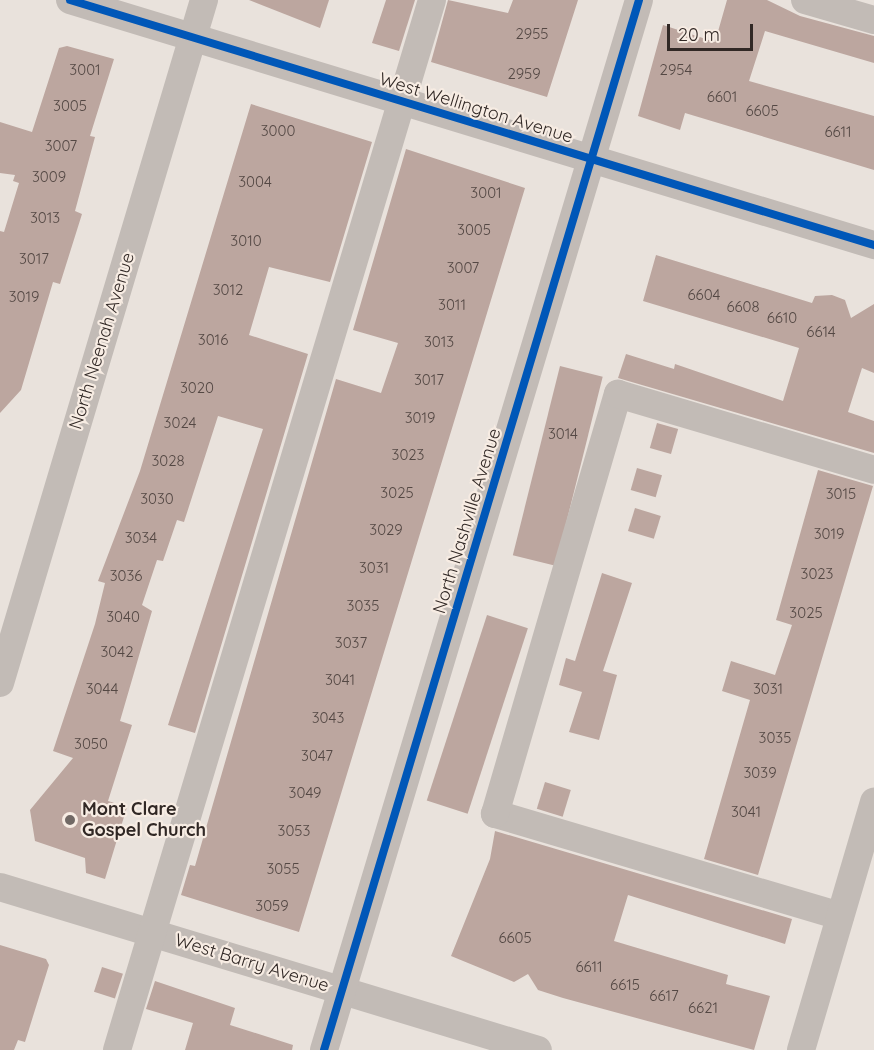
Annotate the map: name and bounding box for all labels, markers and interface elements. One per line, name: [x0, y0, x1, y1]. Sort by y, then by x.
scale bar: [670, 12, 756, 50]
text: 20 m: [678, 23, 720, 46]
house number: 2955: [515, 25, 549, 43]
house number: 3001: [69, 61, 101, 79]
house number: 2954: [660, 61, 692, 79]
house number: 2959: [507, 65, 541, 83]
street label: West Wellington Avenue: [376, 68, 576, 148]
house number: 6601: [707, 88, 737, 106]
house number: 3005: [53, 97, 87, 115]
house number: 6605: [745, 102, 779, 120]
house number: 3000: [261, 122, 295, 140]
house number: 6611: [824, 123, 852, 141]
house number: 3007: [45, 137, 77, 155]
house number: 3009: [32, 168, 66, 186]
house number: 3004: [238, 173, 272, 191]
house number: 3001: [470, 184, 502, 202]
house number: 3013: [30, 209, 60, 227]
house number: 3005: [457, 221, 491, 239]
house number: 3010: [230, 232, 262, 250]
house number: 3017: [19, 250, 49, 268]
street label: North Neenah Avenue: [65, 250, 139, 432]
house number: 3007: [447, 259, 479, 277]
house number: 3012: [213, 281, 243, 299]
house number: 6604: [688, 286, 720, 304]
house number: 3019: [9, 288, 39, 306]
house number: 3011: [438, 296, 466, 314]
house number: 6608: [726, 298, 760, 316]
house number: 6610: [767, 309, 797, 327]
house number: 6614: [806, 323, 836, 341]
house number: 3016: [198, 331, 228, 349]
house number: 3013: [424, 333, 454, 351]
house number: 3017: [414, 371, 444, 389]
house number: 3020: [180, 379, 214, 397]
house number: 3019: [405, 409, 435, 427]
house number: 3024: [164, 414, 196, 432]
house number: 3014: [548, 425, 578, 443]
street label: North Nashville Avenue: [428, 426, 506, 616]
house number: 3023: [392, 446, 424, 464]
house number: 3028: [151, 452, 185, 470]
house number: 3025: [380, 484, 414, 502]
house number: 3015: [826, 485, 856, 503]
house number: 3030: [140, 490, 174, 508]
house number: 3029: [369, 521, 403, 539]
house number: 3019: [814, 525, 844, 543]
house number: 3034: [125, 529, 157, 547]
house number: 3031: [359, 559, 389, 577]
house number: 3023: [801, 565, 833, 583]
house number: 3036: [110, 567, 142, 585]
house number: 3035: [347, 597, 379, 615]
house number: 3025: [789, 604, 823, 622]
house number: 3040: [106, 608, 140, 626]
house number: 3037: [335, 634, 367, 652]
house number: 3042: [101, 643, 133, 661]
house number: 3041: [325, 671, 355, 689]
house number: 3044: [86, 680, 118, 698]
house number: 3031: [753, 680, 783, 698]
house number: 3043: [312, 709, 344, 727]
house number: 3035: [759, 729, 791, 747]
house number: 3050: [74, 735, 108, 753]
house number: 3047: [301, 747, 333, 765]
house number: 3039: [743, 764, 777, 782]
house number: 3049: [289, 784, 321, 802]
place label: Mont Clare Gospel Church: [82, 799, 206, 842]
house number: 3041: [731, 803, 761, 821]
marker: Mont Clare Gospel Church: [63, 813, 77, 827]
house number: 3053: [278, 822, 310, 840]
house number: 3055: [266, 860, 300, 878]
house number: 3059: [255, 897, 289, 915]
street label: West Barry Avenue: [172, 929, 332, 997]
house number: 6605: [498, 929, 532, 947]
house number: 6611: [575, 958, 603, 976]
house number: 6615: [610, 976, 640, 994]
house number: 6617: [649, 987, 679, 1005]
house number: 6621: [688, 999, 718, 1017]

